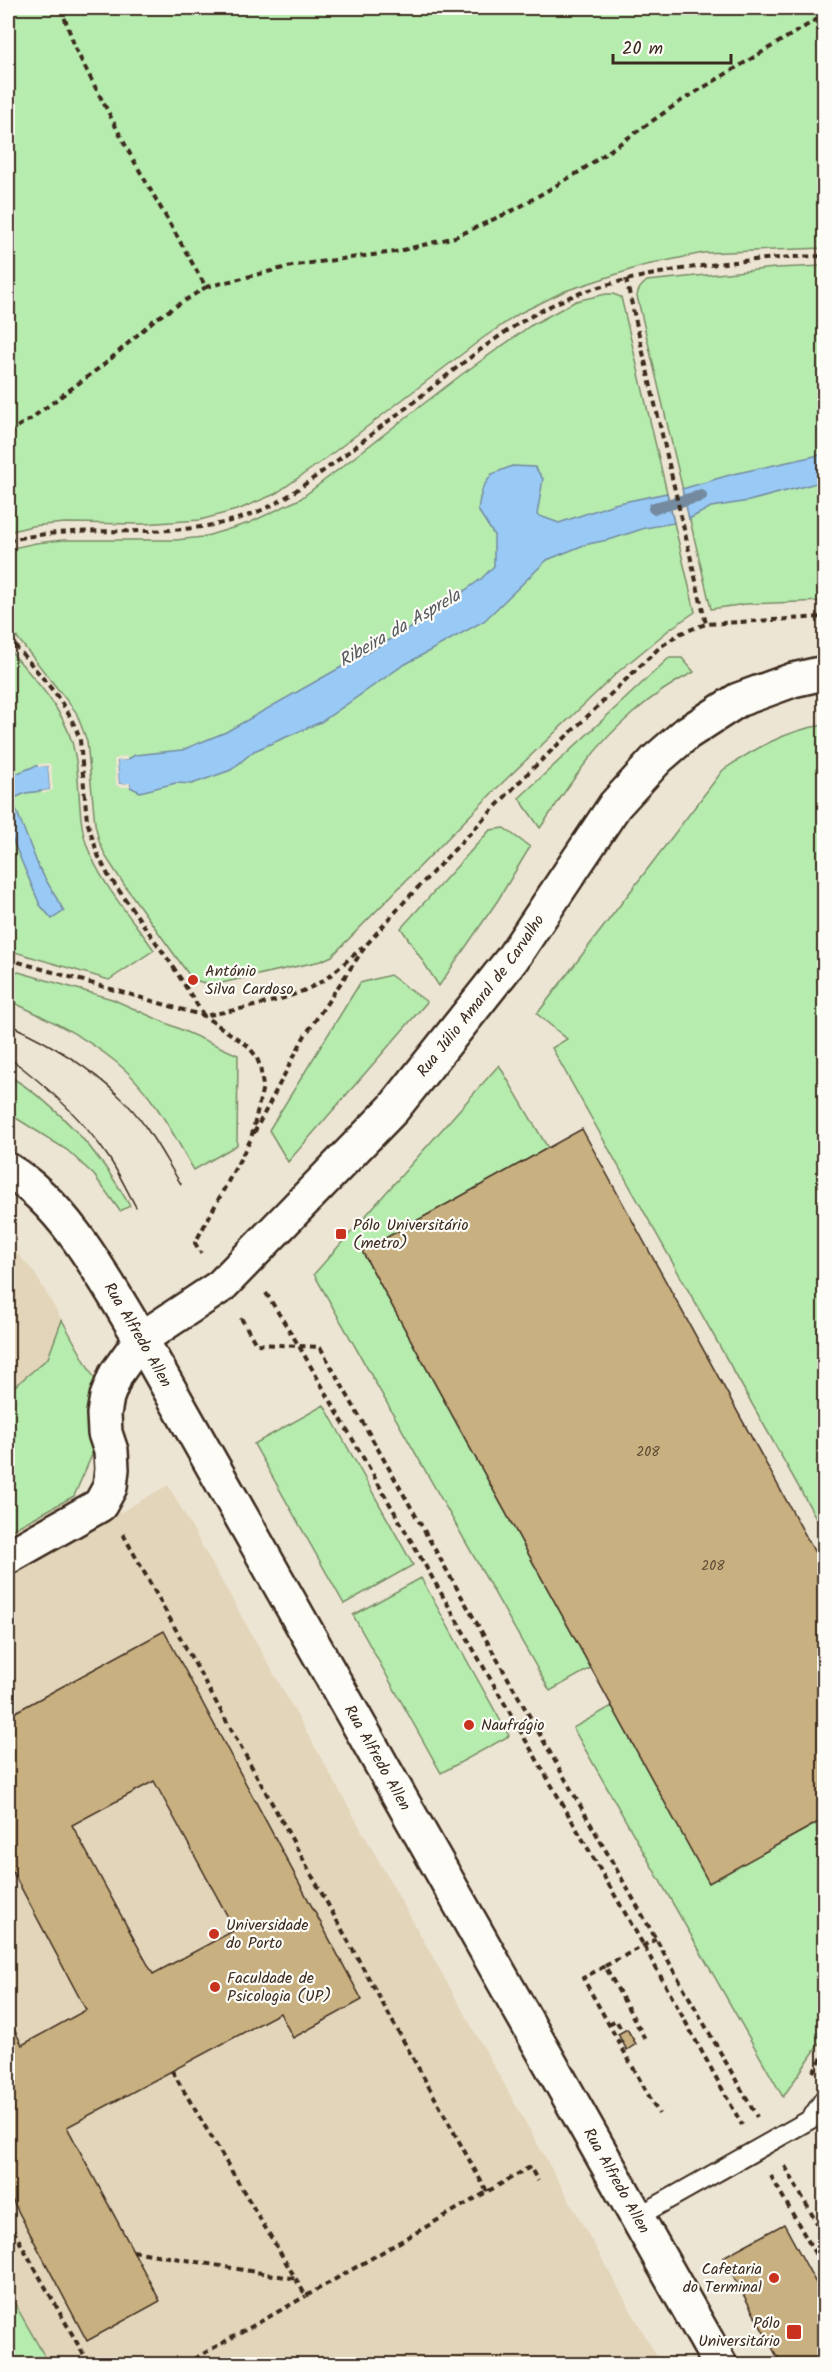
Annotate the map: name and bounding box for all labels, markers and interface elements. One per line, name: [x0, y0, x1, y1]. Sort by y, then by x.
scale bar: [613, 27, 732, 65]
text: 20 m: [622, 35, 663, 64]
water label: Ribeira da Asprela: [333, 581, 468, 676]
street label: Rua Júlio Amaral de Carvalho: [410, 910, 551, 1082]
place label: António Silva Cardoso: [205, 959, 294, 1002]
marker: António Silva Cardoso: [186, 973, 200, 987]
place label: Pólo Universitário (metro): [353, 1213, 468, 1256]
marker: Pólo Universitário (metro): [334, 1227, 348, 1241]
street label: Rua Alfredo Allen: [97, 1278, 178, 1392]
house number: 208: [636, 1441, 660, 1463]
house number: 208: [701, 1555, 725, 1577]
street label: Rua Alfredo Allen: [338, 1700, 417, 1815]
place label: Naufrágio: [481, 1713, 545, 1738]
marker: Naufrágio: [462, 1718, 476, 1732]
place label: Universidade do Porto: [226, 1913, 308, 1956]
marker: Universidade do Porto: [207, 1927, 221, 1941]
place label: Faculdade de Psicologia (UP): [227, 1966, 331, 2009]
marker: Faculdade de Psicologia (UP): [208, 1980, 222, 1994]
street label: Rua Alfredo Allen: [577, 2123, 656, 2238]
place label: Cafetaria do Terminal: [683, 2257, 762, 2300]
marker: Cafetaria do Terminal: [767, 2271, 781, 2285]
place label: Pólo Universitário: [698, 2311, 780, 2354]
marker: Pólo Universitário: [785, 2323, 803, 2341]

